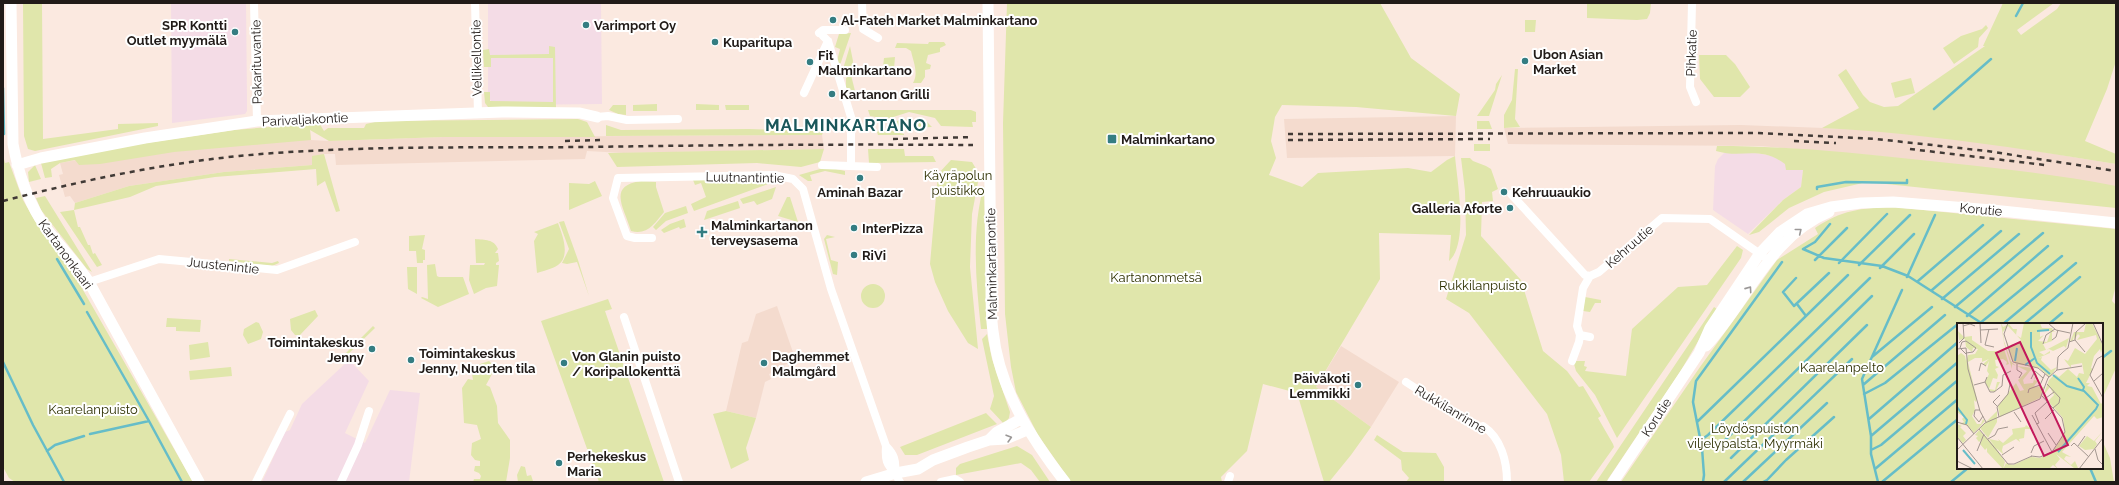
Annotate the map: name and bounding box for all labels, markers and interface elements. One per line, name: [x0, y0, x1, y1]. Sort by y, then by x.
place label: Al-Fateh Market Malminkartano: [841, 13, 1037, 28]
marker: Al-Fateh Market Malminkartano: [828, 15, 838, 25]
place label: SPR Kontti Outlet myymälä: [127, 18, 228, 48]
place label: Varimport Oy: [594, 18, 676, 33]
street label: Pakarituvantie: [248, 19, 265, 104]
street label: Vellikellontie: [468, 19, 485, 97]
marker: Varimport Oy: [581, 20, 591, 30]
marker: SPR Kontti Outlet myymälä: [230, 27, 240, 37]
street label: Pihkatie: [1683, 29, 1700, 77]
place label: Kuparitupa: [723, 35, 793, 50]
marker: Kuparitupa: [710, 37, 720, 47]
place label: Ubon Asian Market: [1533, 47, 1603, 77]
place label: Fit Malminkartano: [818, 48, 912, 78]
marker: Ubon Asian Market: [1520, 56, 1530, 66]
marker: Fit Malminkartano: [805, 57, 815, 67]
place label: Kartanon Grilli: [840, 87, 930, 102]
marker: Kartanon Grilli: [827, 89, 837, 99]
street label: Parivaljakontie: [261, 110, 349, 129]
district label: MALMINKARTANO: [765, 115, 927, 135]
place label: Malminkartano: [1121, 132, 1215, 147]
marker: Malminkartano: [1106, 133, 1118, 145]
park label: Käyräpolun puistikko: [924, 168, 992, 198]
street label: Luutnantintie: [705, 169, 785, 186]
marker: Aminah Bazar: [855, 173, 865, 183]
place label: Aminah Bazar: [817, 185, 903, 200]
place label: Kehruuaukio: [1512, 185, 1591, 200]
marker: Kehruuaukio: [1499, 187, 1509, 197]
street label: Korutie: [1959, 200, 2003, 219]
place label: Galleria Aforte: [1412, 201, 1502, 216]
marker: Galleria Aforte: [1505, 203, 1515, 213]
street label: Malminkartanontie: [983, 208, 1000, 320]
street label: Kartanonkaari: [35, 216, 96, 292]
place label: Malminkartanon terveysasema: [711, 218, 813, 248]
place label: InterPizza: [862, 221, 923, 236]
street label: Kehruutie: [1603, 221, 1656, 271]
marker: InterPizza: [849, 223, 859, 233]
marker: Malminkartanon terveysasema: [696, 226, 708, 238]
one-way arrow: [1794, 229, 1801, 236]
place label: RiVi: [862, 248, 886, 263]
marker: RiVi: [849, 250, 859, 260]
street label: Juustenintie: [186, 254, 260, 277]
park label: Kartanonmetsä: [1110, 270, 1202, 285]
park label: Rukkilanpuisto: [1439, 278, 1527, 293]
one-way arrow: [1744, 286, 1752, 293]
inset map: [1957, 323, 2103, 469]
place label: Toimintakeskus Jenny: [268, 335, 365, 365]
marker: Toimintakeskus Jenny: [367, 344, 377, 354]
place label: Toimintakeskus Jenny, Nuorten tila: [419, 346, 536, 376]
place label: Von Glanin puisto / Koripallokenttä: [572, 349, 681, 379]
place label: Daghemmet Malmgård: [772, 349, 849, 379]
marker: Toimintakeskus Jenny, Nuorten tila: [406, 355, 416, 365]
marker: Von Glanin puisto / Koripallokenttä: [559, 358, 569, 368]
marker: Daghemmet Malmgård: [759, 358, 769, 368]
park label: Kaarelanpelto: [1800, 360, 1884, 375]
place label: Päiväkoti Lemmikki: [1289, 371, 1350, 401]
marker: Päiväkoti Lemmikki: [1353, 380, 1363, 390]
street label: Rukkilanrinne: [1412, 382, 1490, 437]
street label: Korutie: [1638, 395, 1675, 439]
park label: Kaarelanpuisto: [48, 402, 138, 417]
park label: Löydöspuiston viljelypalsta, Myyrmäki: [1687, 421, 1823, 451]
one-way arrow: [1005, 434, 1012, 442]
place label: Perhekeskus Maria: [567, 449, 647, 479]
marker: Perhekeskus Maria: [554, 458, 564, 468]

